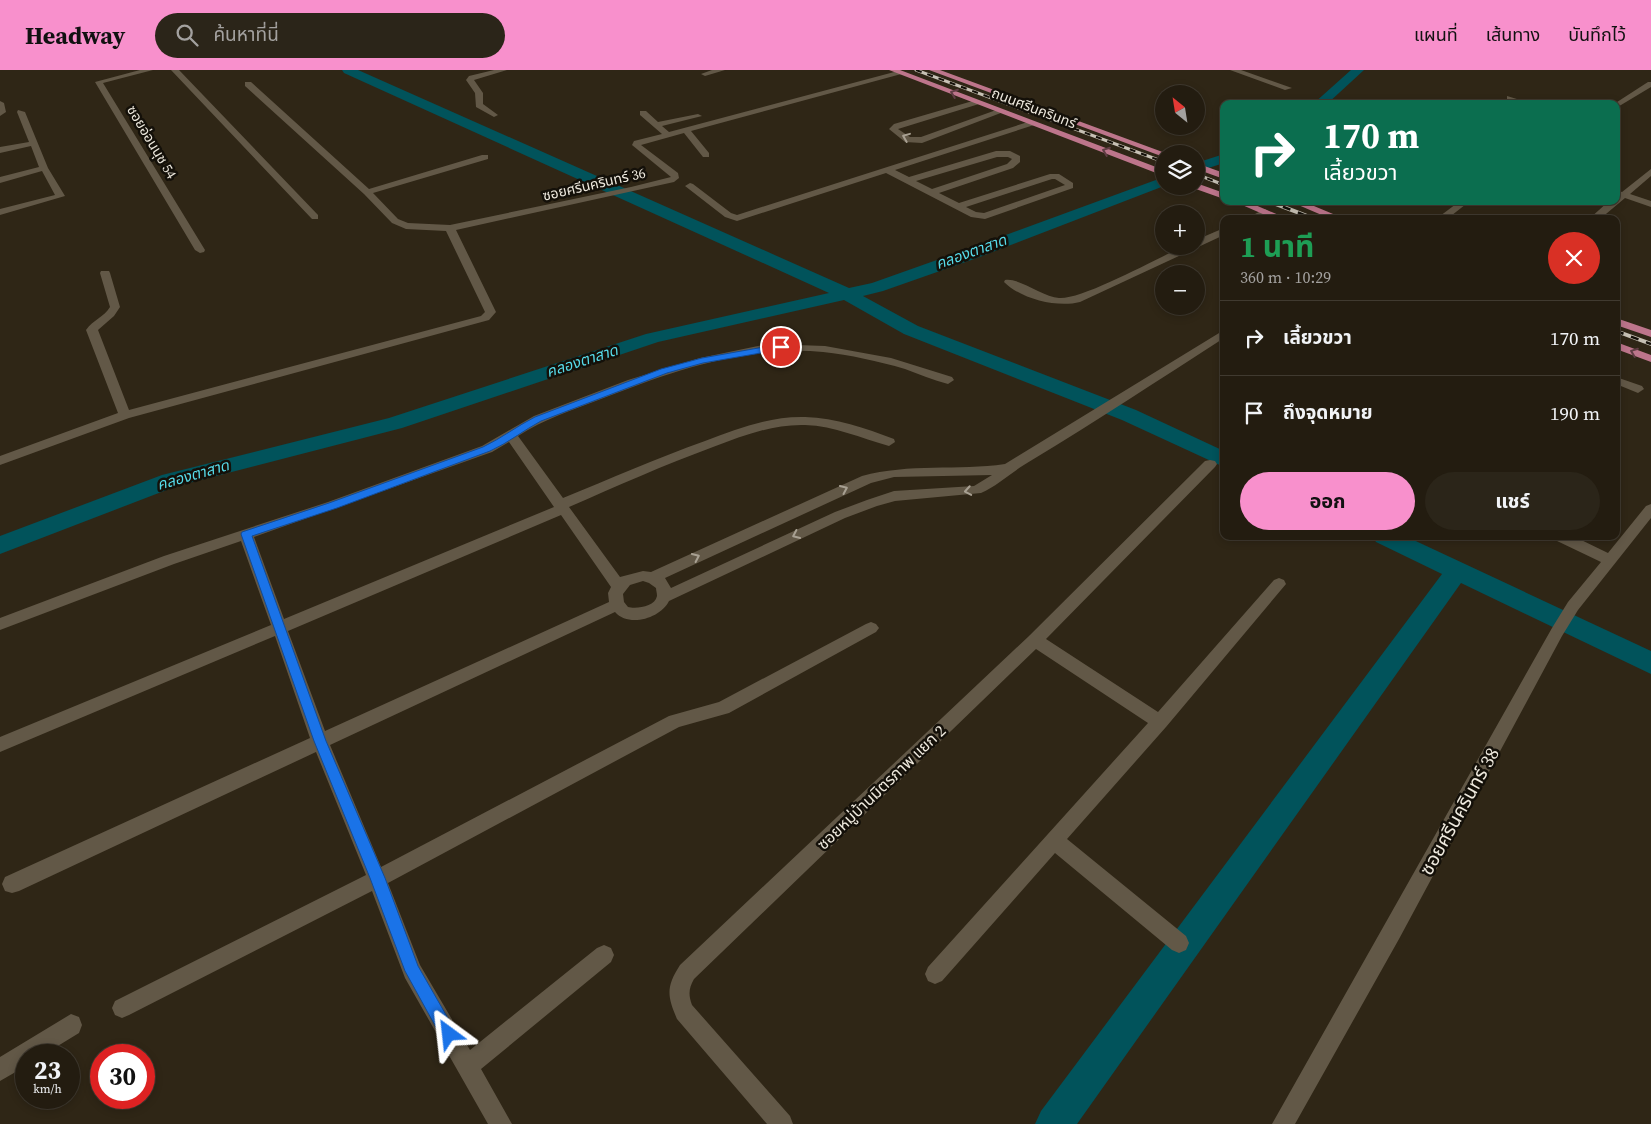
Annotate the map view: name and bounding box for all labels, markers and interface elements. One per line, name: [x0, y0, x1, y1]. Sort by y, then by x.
search box: [155, 13, 505, 58]
text: Headway: [25, 19, 125, 52]
icon: search: [173, 21, 201, 49]
text: ค้นหาที่นี่: [213, 21, 279, 47]
text: แผนที่: [1414, 22, 1458, 47]
text: เส้นทาง: [1486, 22, 1540, 47]
text: บันทึกไว้: [1568, 22, 1626, 47]
street label: ถนนศรีนครินทร์: [989, 83, 1080, 134]
north arrow: [1155, 85, 1205, 135]
map controls: [1155, 85, 1205, 315]
one-way arrow: [950, 89, 959, 99]
street label: ซอยอ่อนนุช 54: [122, 102, 182, 182]
text: 170 m: [1323, 112, 1419, 160]
icon: right: [1240, 120, 1305, 185]
one-way arrow: [902, 133, 911, 143]
button: layers: [1155, 145, 1205, 195]
one-way arrow: [1102, 147, 1111, 157]
text: เลี้ยวขวา: [1323, 157, 1398, 187]
street label: ซอยศรีนครินทร์ 36: [541, 162, 647, 206]
button: +: [1155, 205, 1205, 255]
text: 1 นาที: [1240, 226, 1314, 267]
water label: คลองตาสาด: [932, 229, 1010, 274]
button: close: [1548, 232, 1600, 284]
button: −: [1155, 265, 1205, 315]
text: 360 m · 10:29: [1240, 266, 1331, 288]
icon: right: [1240, 324, 1268, 352]
text: เลี้ยวขวา: [1283, 324, 1352, 350]
text: 170 m: [1550, 325, 1600, 351]
pin: [760, 326, 802, 368]
icon: arrive: [767, 333, 795, 361]
water label: คลองตาสาด: [543, 339, 621, 382]
one-way arrow: [1630, 348, 1638, 358]
icon: arrive: [1240, 399, 1268, 427]
text: ถึงจุดหมาย: [1283, 399, 1373, 425]
text: 190 m: [1550, 400, 1600, 426]
water label: คลองตาสาด: [154, 454, 232, 495]
button: ออก: [1240, 472, 1415, 530]
button: แชร์: [1425, 472, 1600, 530]
one-way arrow: [839, 484, 848, 495]
one-way arrow: [964, 486, 973, 496]
one-way arrow: [792, 529, 801, 540]
one-way arrow: [691, 553, 700, 563]
street label: ซอยหมู่บ้านมิตรภาพ แยก 2: [812, 720, 950, 854]
street label: ซอยศรีนครินทร์ 38: [1413, 742, 1505, 880]
position arrow: [422, 1007, 474, 1059]
speed limit sign: 30: [90, 1044, 155, 1109]
text: 23: [34, 1053, 61, 1087]
text: km/h: [33, 1081, 62, 1097]

